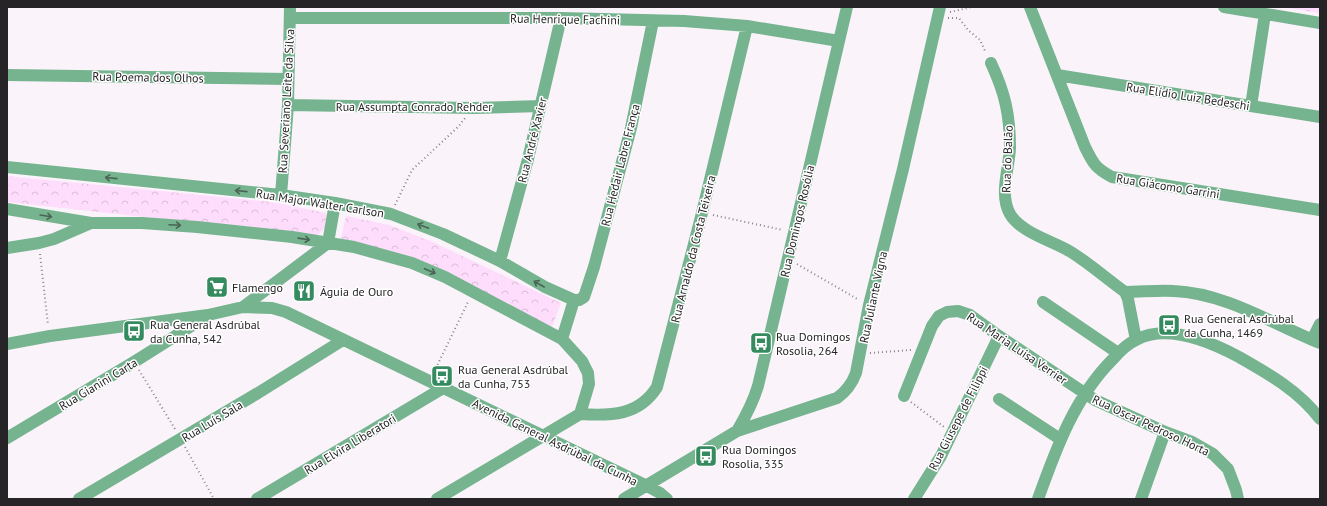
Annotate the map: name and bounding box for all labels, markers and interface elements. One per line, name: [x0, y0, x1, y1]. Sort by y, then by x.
street label: Rua Henrique Fachini: [510, 11, 620, 27]
street label: Rua Severiano Leite da Silva: [275, 28, 297, 174]
street label: Rua Poema dos Olhos: [92, 69, 204, 85]
street label: Rua Elídio Luiz Bedeschi: [1125, 79, 1251, 113]
street label: Rua André Xavier: [514, 96, 550, 184]
street label: Rua Assumpta Conrado Rehder: [336, 99, 492, 114]
street label: Rua Hedair Labre França: [598, 102, 642, 228]
street label: Rua do Balão: [998, 125, 1016, 193]
street label: Rua Domingos Rosólia: [777, 163, 817, 279]
street label: Rua Giácomo Garrini: [1115, 170, 1221, 202]
street label: Rua Arnaldo da Costa Teixeira: [667, 174, 719, 324]
one-way arrow: [105, 175, 118, 182]
street label: Rua Major Walter Carlson: [255, 185, 385, 221]
one-way arrow: [235, 188, 248, 195]
one-way arrow: [39, 212, 52, 220]
one-way arrow: [168, 222, 181, 229]
one-way arrow: [417, 222, 429, 230]
one-way arrow: [297, 235, 310, 243]
street label: Rua Juliante Vigna: [856, 250, 890, 344]
one-way arrow: [423, 267, 435, 275]
supermarket icon: Flamengo: [204, 274, 230, 300]
restaurant icon: Águia de Ouro: [291, 278, 317, 304]
one-way arrow: [533, 279, 545, 287]
place label: Flamengo: [232, 280, 283, 295]
place label: Águia de Ouro: [320, 284, 393, 299]
street label: Rua Maria Luisa Verrier: [964, 309, 1070, 387]
place label: Rua General Asdrúbal da Cunha, 1469: [1184, 311, 1295, 340]
bus stop icon: Rua General Asdrúbal da Cunha, 1469: [1156, 312, 1182, 338]
place label: Rua General Asdrúbal da Cunha, 542: [150, 317, 261, 346]
bus stop icon: Rua General Asdrúbal da Cunha, 542: [121, 318, 147, 344]
place label: Rua Domingos Rosolia, 264: [776, 329, 850, 358]
bus stop icon: Rua Domingos Rosolia, 264: [748, 330, 774, 356]
street label: Rua Gianini Carta: [56, 355, 140, 413]
place label: Rua General Asdrúbal da Cunha, 753: [458, 362, 569, 391]
bus stop icon: Rua General Asdrúbal da Cunha, 753: [429, 363, 455, 389]
street label: Rua Giusepe de Filippi: [925, 363, 991, 473]
street label: Rua Oscar Pedroso Horta: [1090, 391, 1212, 459]
street label: Avenida General Asdrúbal da Cunha: [470, 395, 640, 489]
street label: Rua Luís Sala: [179, 397, 245, 445]
street label: Rua Elvira Liberatori: [301, 411, 399, 477]
place label: Rua Domingos Rosolia, 335: [722, 442, 796, 471]
bus stop icon: Rua Domingos Rosolia, 335: [693, 443, 719, 469]

